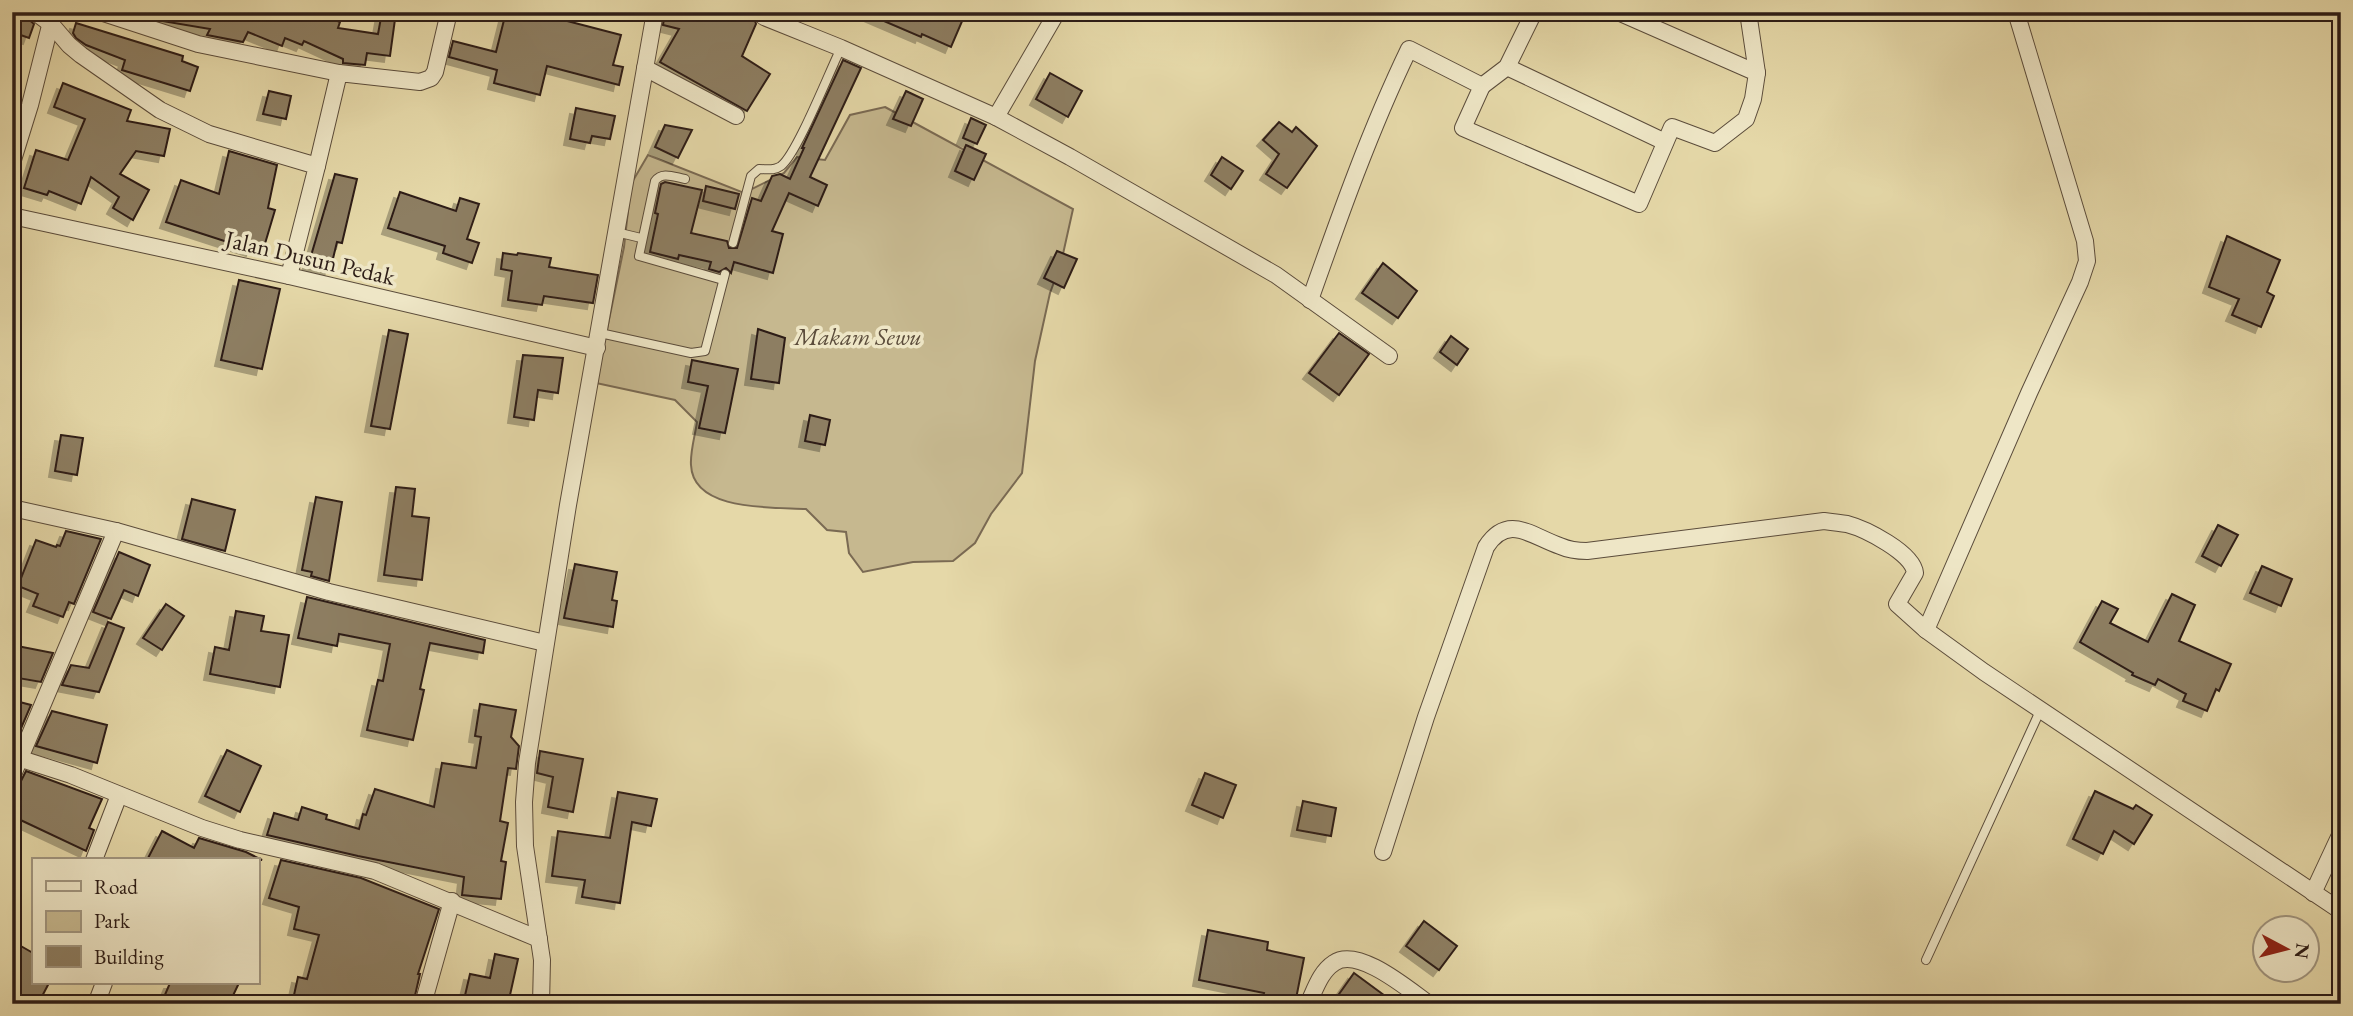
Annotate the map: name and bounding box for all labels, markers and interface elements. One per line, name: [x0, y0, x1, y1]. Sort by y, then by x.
street label: Jalan Dusun Pedak: [220, 222, 399, 292]
park label: Makam Sewu: [792, 321, 922, 352]
legend: [32, 858, 259, 984]
text: Road: [94, 873, 138, 900]
text: Park: [94, 907, 131, 934]
north arrow: [2252, 914, 2322, 984]
text: N: [2289, 942, 2316, 961]
text: Building: [94, 943, 164, 970]

